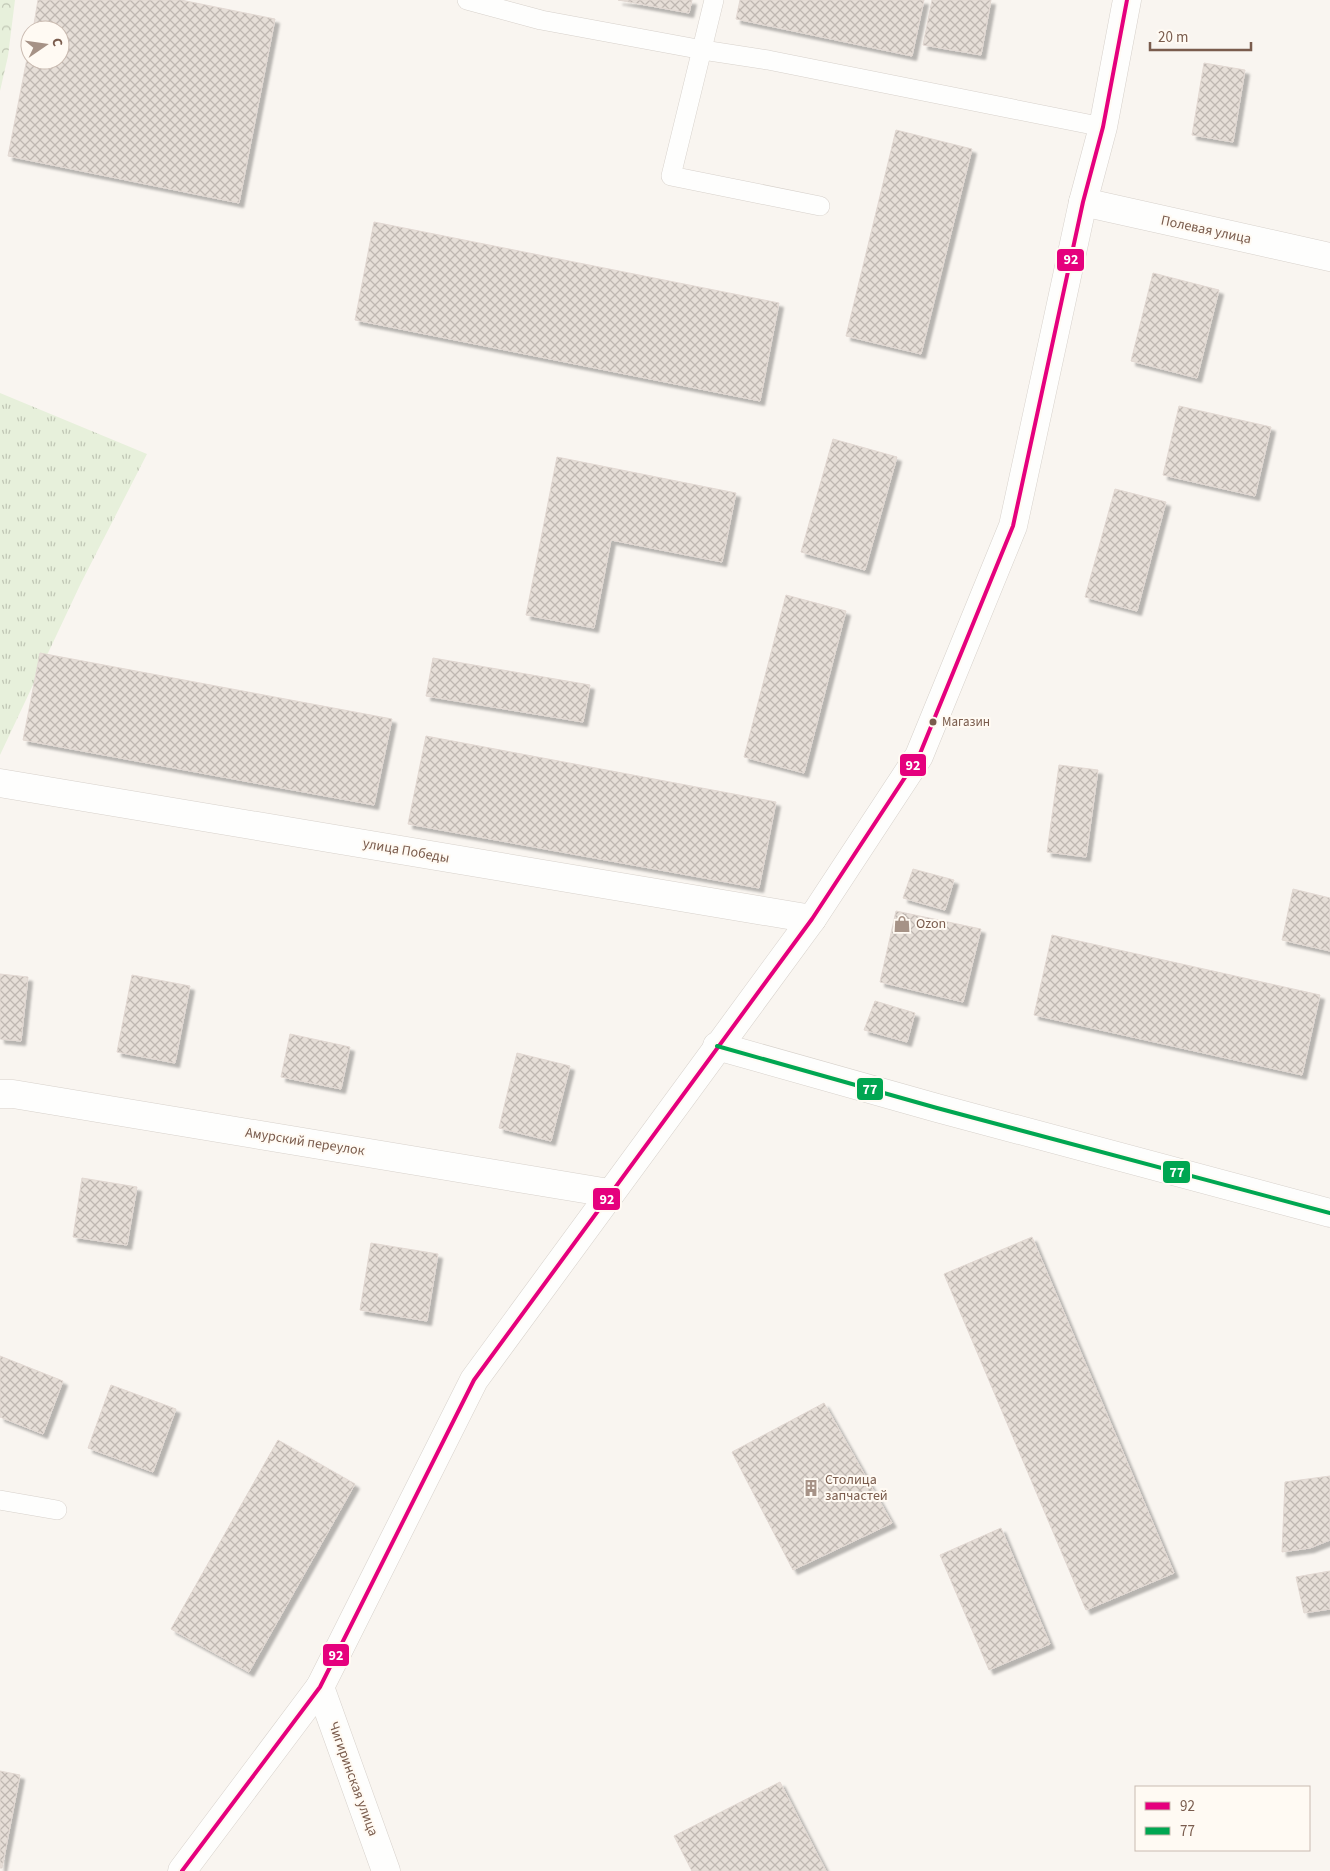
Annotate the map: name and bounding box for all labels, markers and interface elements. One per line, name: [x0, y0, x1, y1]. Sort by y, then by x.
north arrow: [20, 20, 70, 70]
scale bar: [1150, 20, 1251, 52]
text: 20 m: [1158, 27, 1188, 48]
text: С: [46, 36, 67, 49]
street label: Полевая улица: [1159, 211, 1253, 249]
line badge: 92: [1056, 248, 1085, 272]
text: 92: [1064, 250, 1078, 270]
place label: Магазин: [942, 713, 990, 731]
marker: Магазин: [928, 717, 938, 727]
line badge: 92: [899, 753, 927, 777]
text: 92: [906, 756, 920, 776]
street label: улица Победы: [361, 834, 451, 868]
shop icon: Ozon: [892, 914, 912, 934]
place label: Ozon: [916, 914, 946, 934]
line badge: 77: [856, 1077, 884, 1101]
text: 77: [863, 1080, 877, 1100]
street label: Амурский переулок: [244, 1123, 366, 1161]
line badge: 77: [1162, 1160, 1191, 1184]
text: 77: [1170, 1163, 1184, 1183]
line badge: 92: [592, 1187, 621, 1211]
text: 92: [600, 1190, 614, 1210]
place label: Столица запчастей: [825, 1470, 888, 1506]
building icon: Столица запчастей: [801, 1478, 821, 1498]
line badge: 92: [322, 1643, 350, 1667]
text: 92: [329, 1646, 343, 1666]
street label: Чигиринская улица: [323, 1719, 383, 1839]
legend: [1135, 1786, 1310, 1851]
text: 92: [1180, 1796, 1195, 1817]
text: 77: [1180, 1821, 1195, 1842]

